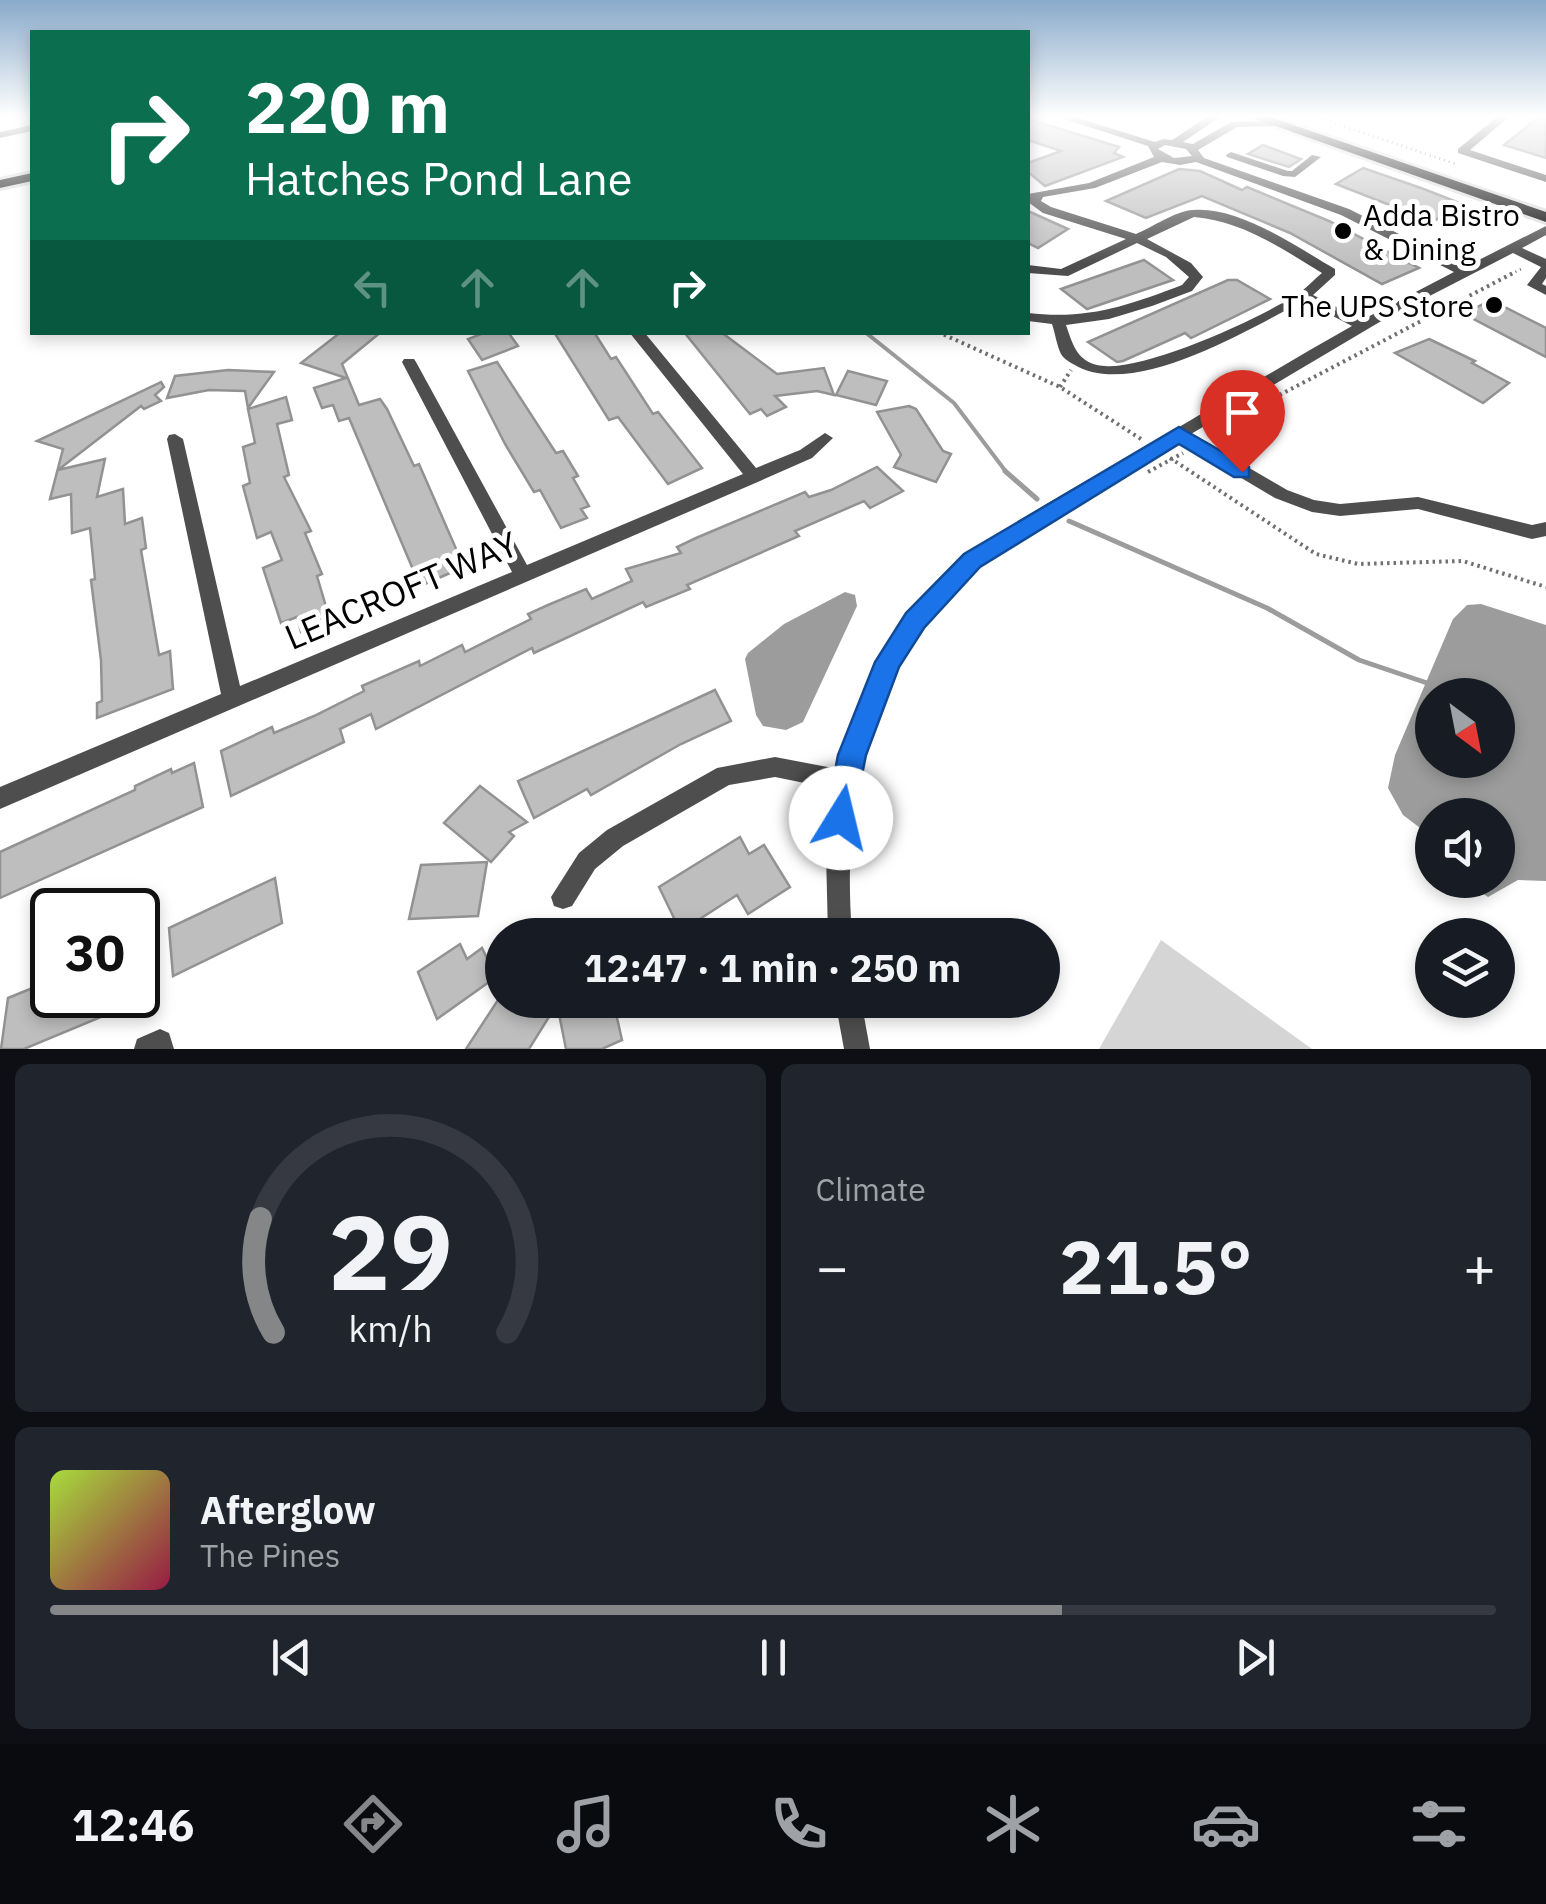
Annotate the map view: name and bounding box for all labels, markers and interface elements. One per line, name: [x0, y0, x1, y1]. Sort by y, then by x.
text: 220 m: [245, 61, 450, 152]
icon: right: [80, 70, 210, 200]
text: Hatches Pond Lane: [245, 149, 633, 207]
place label: Adda Bistro & Dining: [1363, 195, 1520, 268]
marker: Adda Bistro & Dining: [1332, 220, 1354, 242]
icon: left: [345, 260, 400, 315]
icon: ahead: [450, 260, 505, 315]
icon: ahead: [555, 260, 610, 315]
icon: right: [660, 260, 715, 315]
place label: The UPS Store: [1281, 286, 1474, 325]
marker: The UPS Store: [1483, 294, 1505, 316]
pin: [1200, 370, 1285, 473]
icon: arrive: [1215, 385, 1270, 440]
street label: LEACROFT WAY: [278, 520, 525, 660]
north arrow: [1415, 678, 1515, 778]
map controls: [1415, 678, 1515, 1018]
position arrow: [789, 766, 893, 870]
button: sound: [1415, 798, 1515, 898]
speed limit sign: 30: [30, 888, 160, 1018]
button: layers: [1415, 918, 1515, 1018]
text: 12:47 · 1 min · 250 m: [584, 943, 961, 992]
text: Climate: [816, 1168, 926, 1210]
text: 29: [328, 1183, 453, 1319]
text: 21.5°: [1059, 1217, 1253, 1315]
text: −: [816, 1231, 849, 1302]
text: +: [1463, 1231, 1496, 1302]
text: km/h: [348, 1305, 432, 1352]
text: Afterglow: [200, 1485, 376, 1534]
text: The Pines: [200, 1534, 340, 1576]
icon: previous: [264, 1630, 319, 1685]
icon: pause: [746, 1630, 801, 1685]
icon: next: [1228, 1630, 1283, 1685]
icon: directions: [338, 1789, 408, 1859]
icon: music: [551, 1789, 621, 1859]
icon: phone: [764, 1789, 834, 1859]
icon: climate: [978, 1789, 1048, 1859]
icon: car: [1191, 1789, 1261, 1859]
icon: filters: [1404, 1789, 1474, 1859]
text: 12:46: [72, 1795, 195, 1853]

